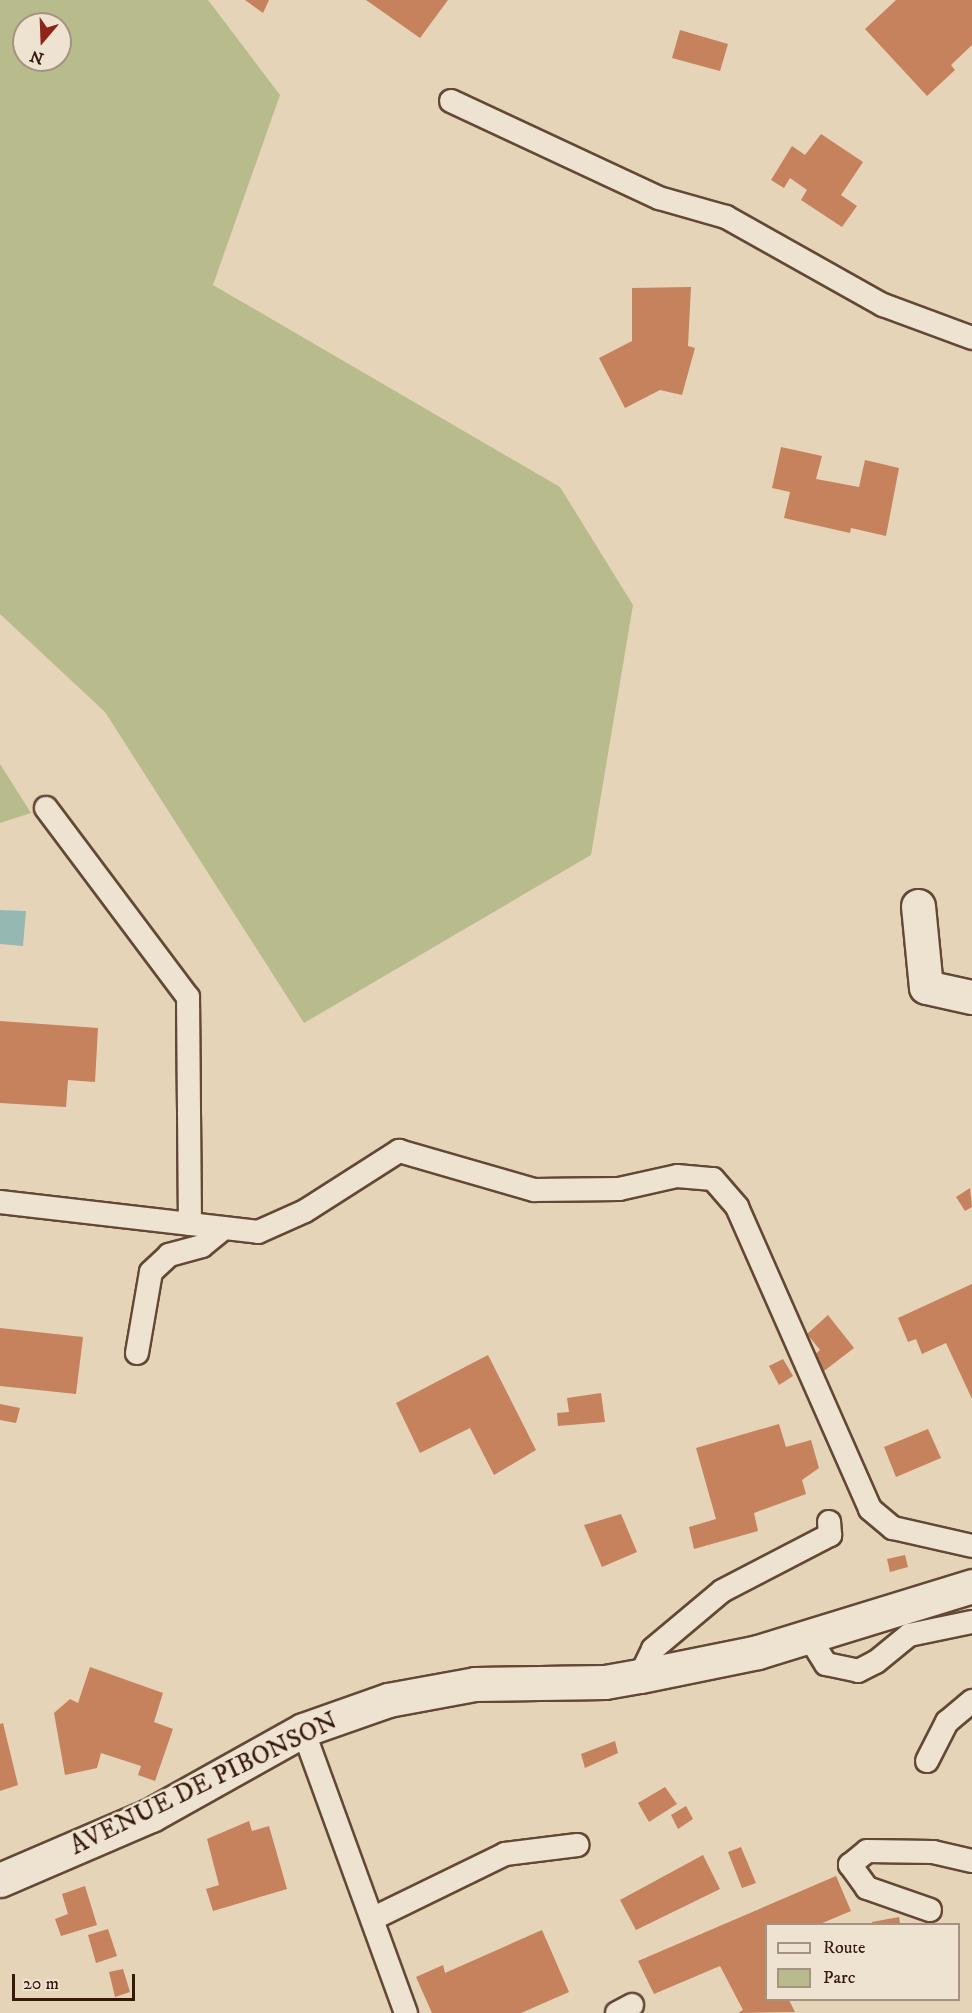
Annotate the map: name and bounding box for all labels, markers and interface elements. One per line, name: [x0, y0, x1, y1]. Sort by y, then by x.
north arrow: [12, 12, 72, 72]
text: N: [27, 46, 46, 69]
street label: AVENUE DE PIBONSON: [65, 1706, 343, 1862]
legend: [765, 1923, 960, 2001]
text: Route: [823, 1937, 866, 1959]
scale bar: [15, 1962, 138, 2000]
text: Parc: [823, 1967, 855, 1989]
text: 20 m: [23, 1973, 59, 1995]

